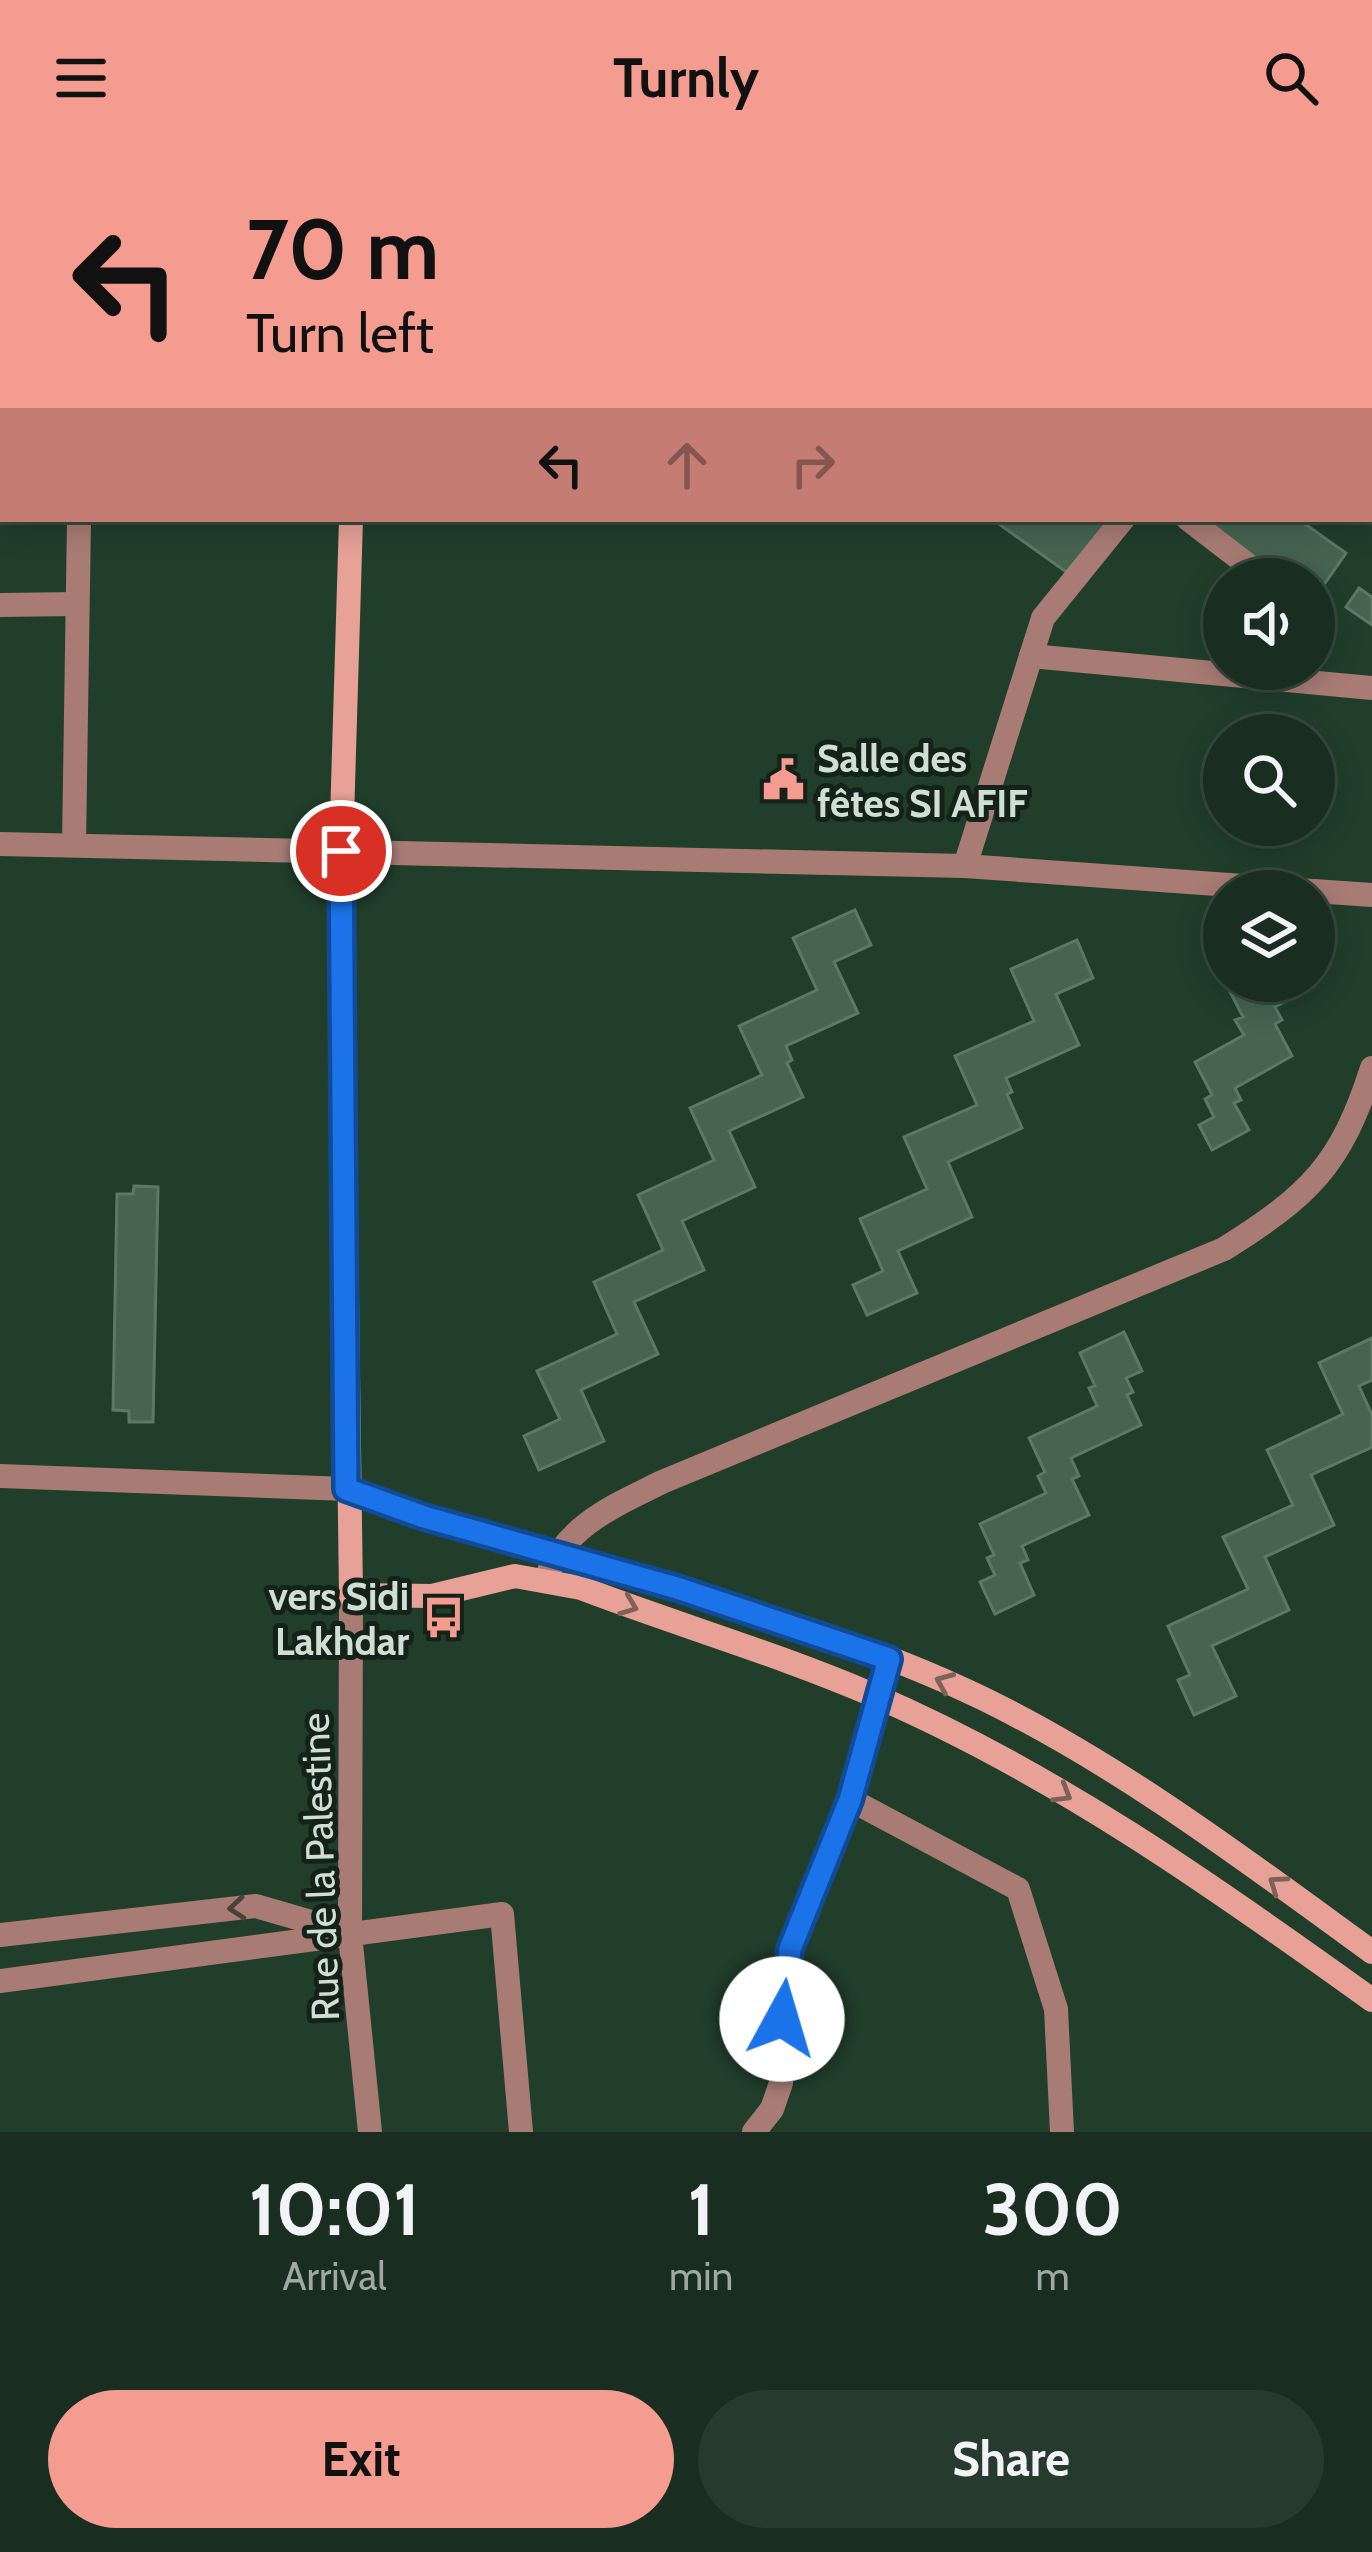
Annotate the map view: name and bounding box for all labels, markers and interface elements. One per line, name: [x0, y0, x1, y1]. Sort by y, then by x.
icon: menu: [48, 45, 114, 111]
text: Turnly: [613, 45, 759, 111]
icon: search: [1258, 45, 1324, 111]
text: 70 m: [246, 198, 439, 300]
icon: left: [48, 204, 204, 360]
text: Turn left: [246, 300, 434, 366]
icon: left: [528, 432, 594, 498]
icon: ahead: [654, 432, 720, 498]
icon: right: [780, 432, 846, 498]
map controls: [1203, 558, 1335, 1002]
button: sound: [1203, 558, 1335, 690]
button: search: [1203, 714, 1335, 846]
place label: Salle des fêtes SI AFIF: [817, 734, 1028, 827]
public building icon: Salle des fêtes SI AFIF: [760, 757, 806, 803]
pin: [290, 800, 392, 902]
icon: arrive: [308, 818, 374, 884]
button: layers: [1203, 870, 1335, 1002]
place label: vers Sidi Lakhdar: [268, 1572, 409, 1665]
one-way arrow: [617, 1592, 638, 1617]
bus stop icon: vers Sidi Lakhdar: [420, 1595, 466, 1641]
one-way arrow: [935, 1672, 956, 1696]
street label: Rue de la Palestine: [291, 1712, 349, 2022]
one-way arrow: [1050, 1779, 1072, 1802]
one-way arrow: [1268, 1876, 1290, 1898]
one-way arrow: [228, 1895, 247, 1920]
position arrow: [719, 1956, 845, 2082]
text: 10:01: [249, 2166, 420, 2253]
text: 1: [688, 2166, 714, 2253]
text: 300: [982, 2166, 1123, 2253]
text: Arrival: [283, 2252, 386, 2300]
text: min: [669, 2252, 733, 2300]
text: m: [1036, 2252, 1070, 2300]
button: Exit: [48, 2390, 674, 2528]
button: Share: [698, 2390, 1324, 2528]

